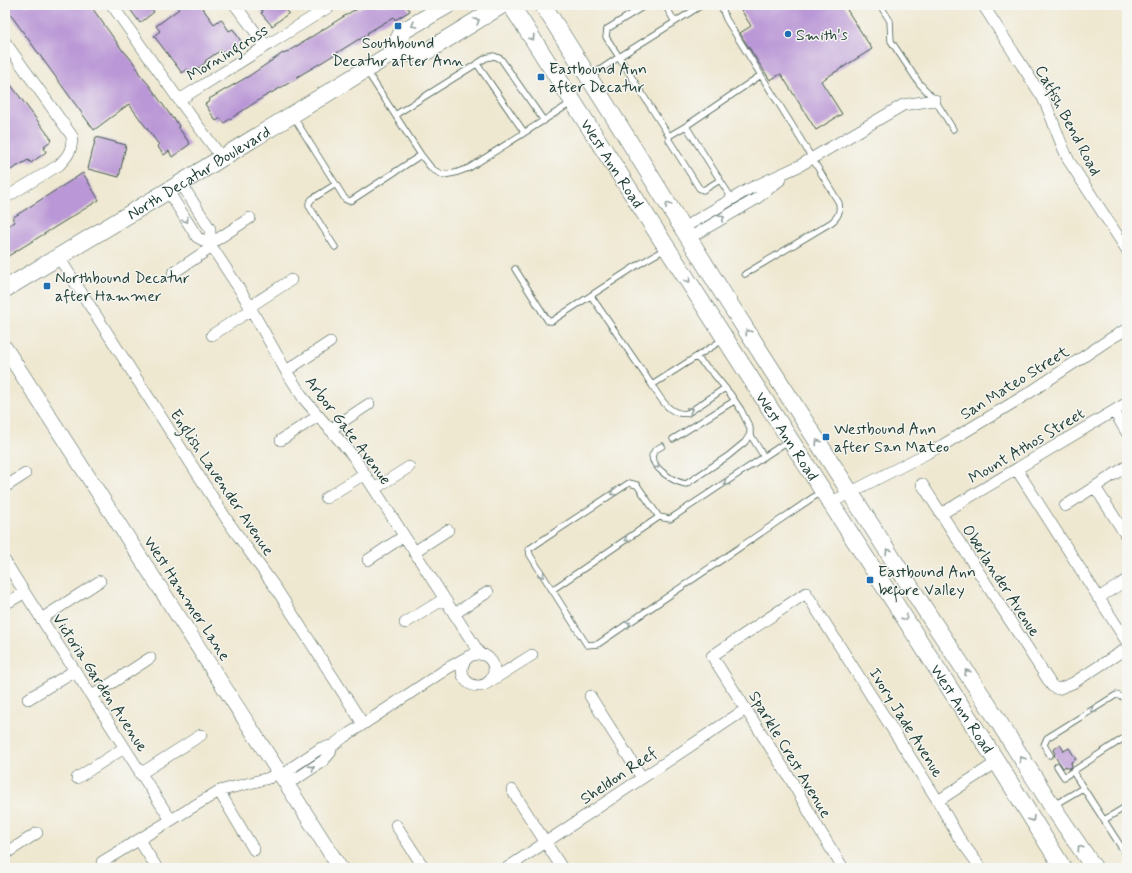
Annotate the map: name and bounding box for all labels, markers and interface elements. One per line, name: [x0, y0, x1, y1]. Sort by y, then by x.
one-way arrow: [473, 18, 480, 25]
street label: Morningcross: [183, 20, 273, 87]
one-way arrow: [411, 20, 418, 27]
marker: Southbound Decatur after Ann: [393, 21, 403, 31]
place label: Smith's: [796, 25, 848, 46]
marker: Smith's: [783, 29, 793, 39]
place label: Southbound Decatur after Ann: [332, 33, 465, 72]
one-way arrow: [527, 34, 535, 41]
place label: Eastbound Ann after Decatur: [549, 59, 647, 98]
street label: Catfish Bend Road: [1030, 62, 1106, 180]
marker: Eastbound Ann after Decatur: [536, 72, 546, 82]
street label: West Ann Road: [575, 115, 648, 213]
street label: North Decatur Boulevard: [124, 122, 275, 225]
one-way arrow: [666, 202, 673, 209]
one-way arrow: [182, 216, 189, 223]
one-way arrow: [718, 216, 725, 223]
place label: Northbound Decatur after Hammer: [55, 268, 190, 307]
one-way arrow: [683, 276, 691, 283]
marker: Northbound Decatur after Hammer: [42, 281, 52, 291]
one-way arrow: [745, 330, 752, 337]
street label: San Mateo Street: [957, 341, 1074, 425]
street label: Arbor Gate Avenue: [300, 372, 396, 489]
street label: West Ann Road: [750, 388, 823, 485]
street label: Mount Athos Street: [965, 403, 1089, 489]
street label: English Lavender Avenue: [164, 405, 279, 561]
one-way arrow: [686, 408, 694, 415]
place label: Westbound Ann after San Mateo: [834, 419, 949, 458]
marker: Westbound Ann after San Mateo: [821, 432, 831, 442]
one-way arrow: [815, 439, 822, 446]
one-way arrow: [652, 461, 660, 469]
one-way arrow: [723, 478, 730, 486]
one-way arrow: [610, 489, 617, 496]
street label: Oberlander Avenue: [957, 521, 1045, 641]
street label: West Hammer Lane: [139, 532, 235, 665]
one-way arrow: [624, 534, 631, 542]
one-way arrow: [885, 548, 893, 555]
place label: Eastbound Ann before Valley: [878, 562, 976, 603]
one-way arrow: [538, 571, 545, 578]
marker: Eastbound Ann before Valley: [865, 575, 875, 585]
street label: Victoria Garden Avenue: [47, 610, 153, 756]
one-way arrow: [900, 614, 908, 621]
one-way arrow: [623, 622, 630, 629]
street label: West Ann Road: [925, 661, 998, 758]
street label: Ivory Jade Avenue: [864, 664, 948, 782]
one-way arrow: [964, 669, 971, 676]
street label: Sparkle Crest Avenue: [743, 687, 836, 822]
one-way arrow: [1090, 705, 1097, 712]
street label: Sheldon Reef: [576, 743, 662, 810]
one-way arrow: [1020, 756, 1027, 763]
one-way arrow: [308, 765, 315, 773]
one-way arrow: [1028, 815, 1035, 822]
one-way arrow: [1078, 845, 1085, 852]

